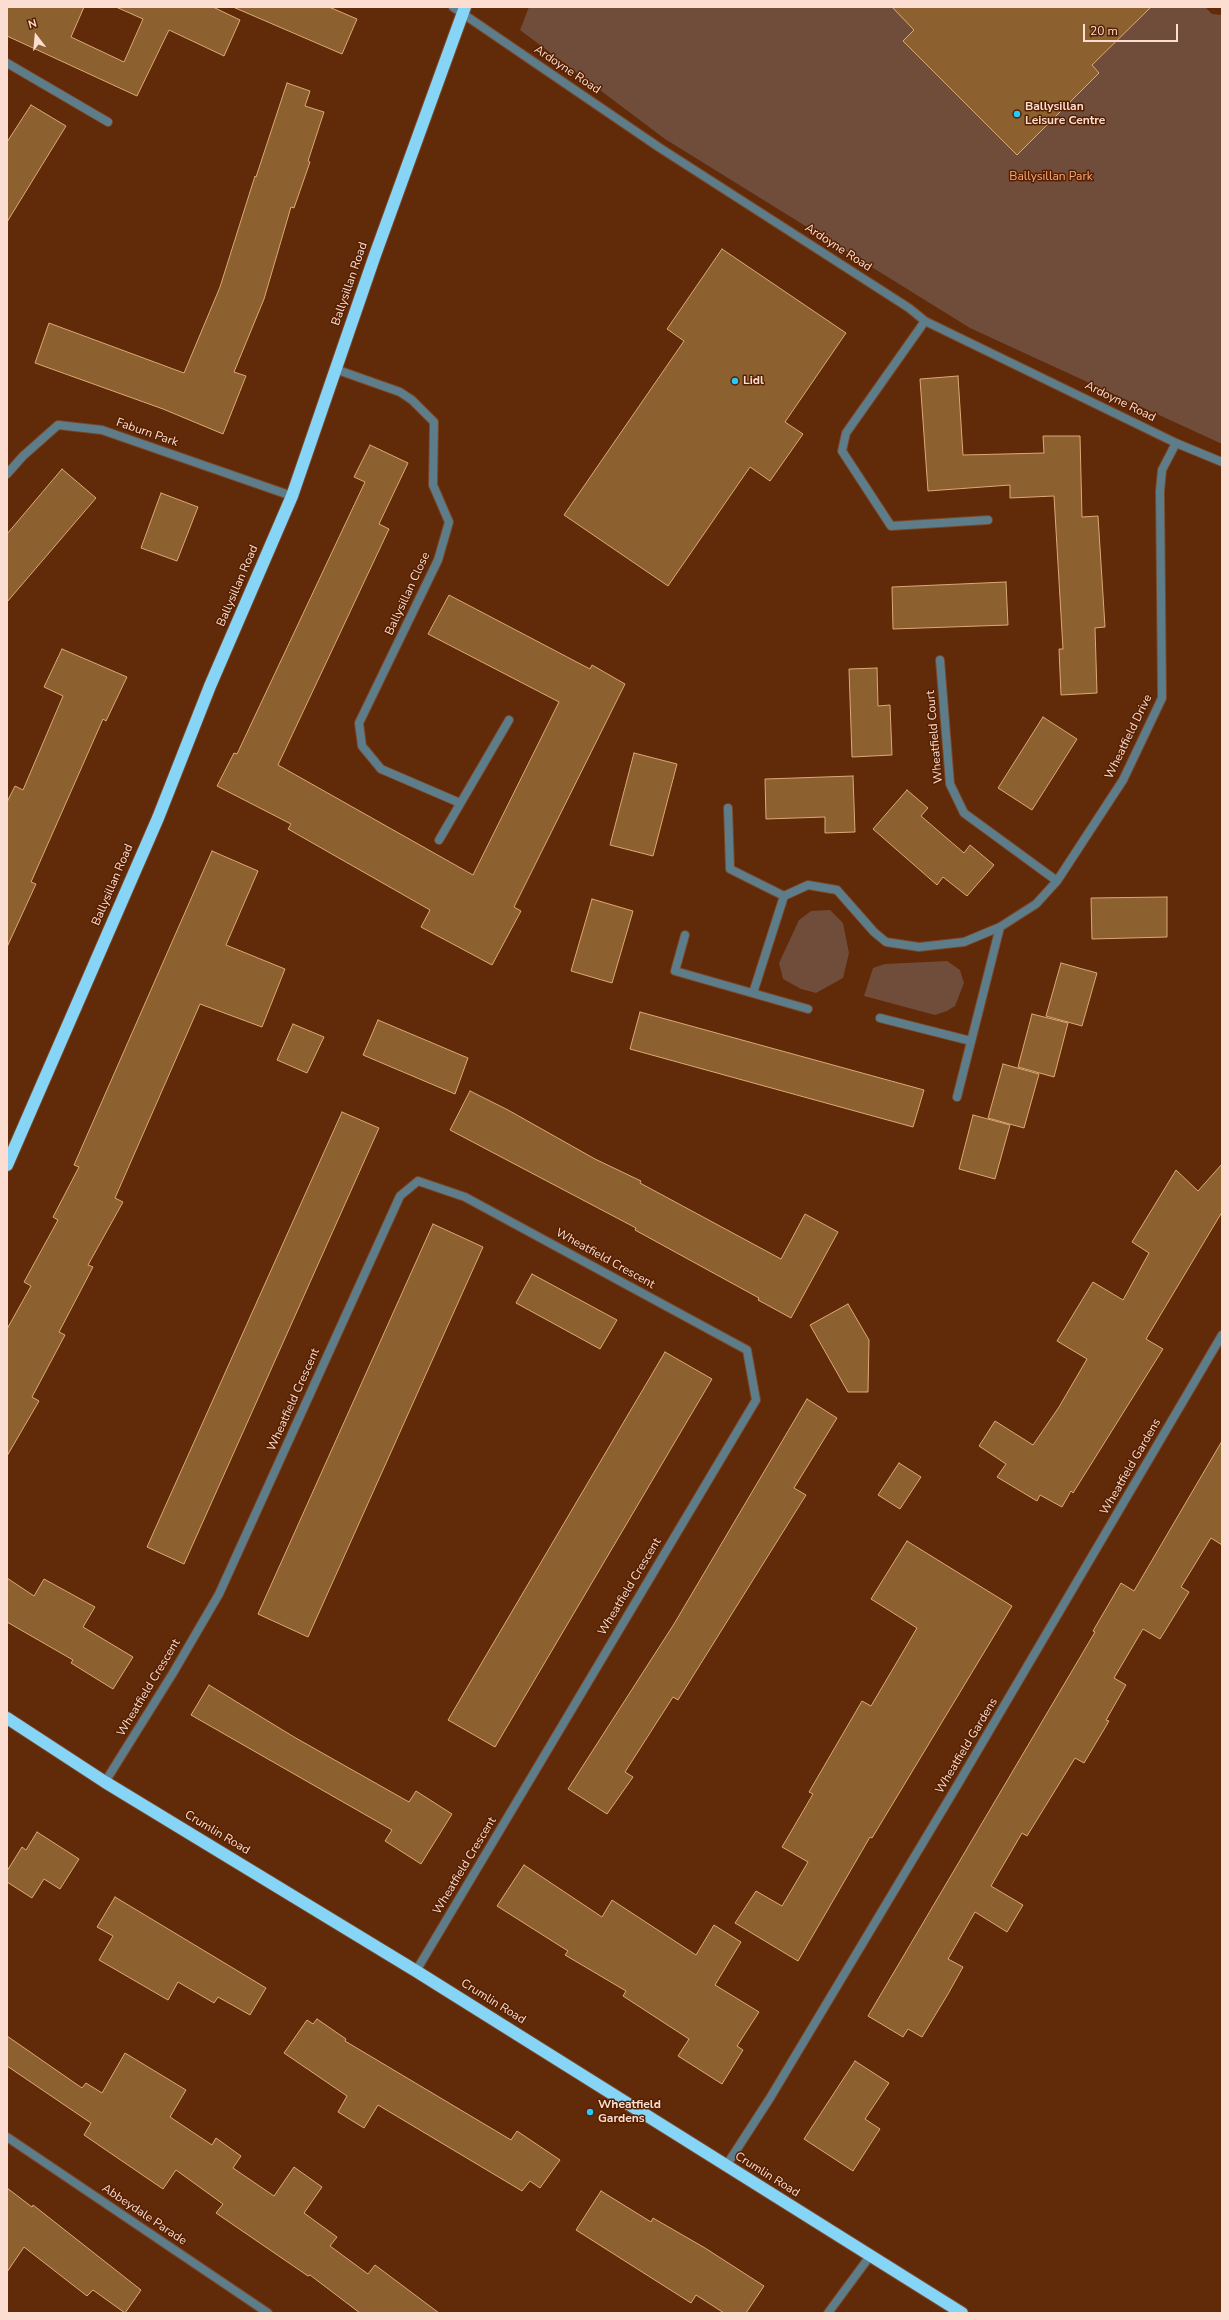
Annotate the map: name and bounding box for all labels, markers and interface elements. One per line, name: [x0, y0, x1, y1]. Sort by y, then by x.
north arrow: [16, 16, 56, 56]
text: N: [27, 16, 39, 32]
scale bar: [1085, 16, 1180, 42]
text: 20 m: [1090, 23, 1118, 39]
street label: Ardoyne Road: [531, 43, 603, 97]
place label: Ballysillan Leisure Centre: [1025, 100, 1105, 128]
marker: Ballysillan Leisure Centre: [1012, 109, 1022, 119]
park label: Ballysillan Park: [1009, 170, 1093, 184]
street label: Ardoyne Road: [802, 221, 874, 275]
street label: Ballysillan Road: [329, 240, 371, 328]
place label: Lidl: [743, 374, 764, 388]
marker: Lidl: [730, 376, 740, 386]
street label: Ardoyne Road: [1082, 379, 1158, 425]
street label: Faburn Park: [114, 416, 180, 450]
street label: Ballysillan Road: [214, 543, 262, 629]
street label: Ballysillan Close: [382, 550, 434, 638]
street label: Wheatfield Court: [924, 690, 946, 784]
street label: Wheatfield Drive: [1102, 692, 1156, 782]
street label: Ballysillan Road: [89, 842, 137, 928]
street label: Wheatfield Crescent: [553, 1226, 657, 1292]
street label: Wheatfield Crescent: [265, 1346, 323, 1454]
street label: Wheatfield Gardens: [1098, 1416, 1164, 1518]
street label: Wheatfield Crescent: [595, 1536, 665, 1638]
street label: Wheatfield Crescent: [114, 1637, 184, 1739]
street label: Wheatfield Gardens: [933, 1696, 1001, 1796]
street label: Crumlin Road: [182, 1808, 252, 1858]
street label: Wheatfield Crescent: [430, 1815, 500, 1917]
street label: Crumlin Road: [458, 1976, 528, 2028]
place label: Wheatfield Gardens: [598, 2098, 661, 2126]
marker: Wheatfield Gardens: [585, 2107, 595, 2117]
street label: Crumlin Road: [732, 2149, 802, 2201]
street label: Abbeydale Parade: [99, 2181, 189, 2249]

